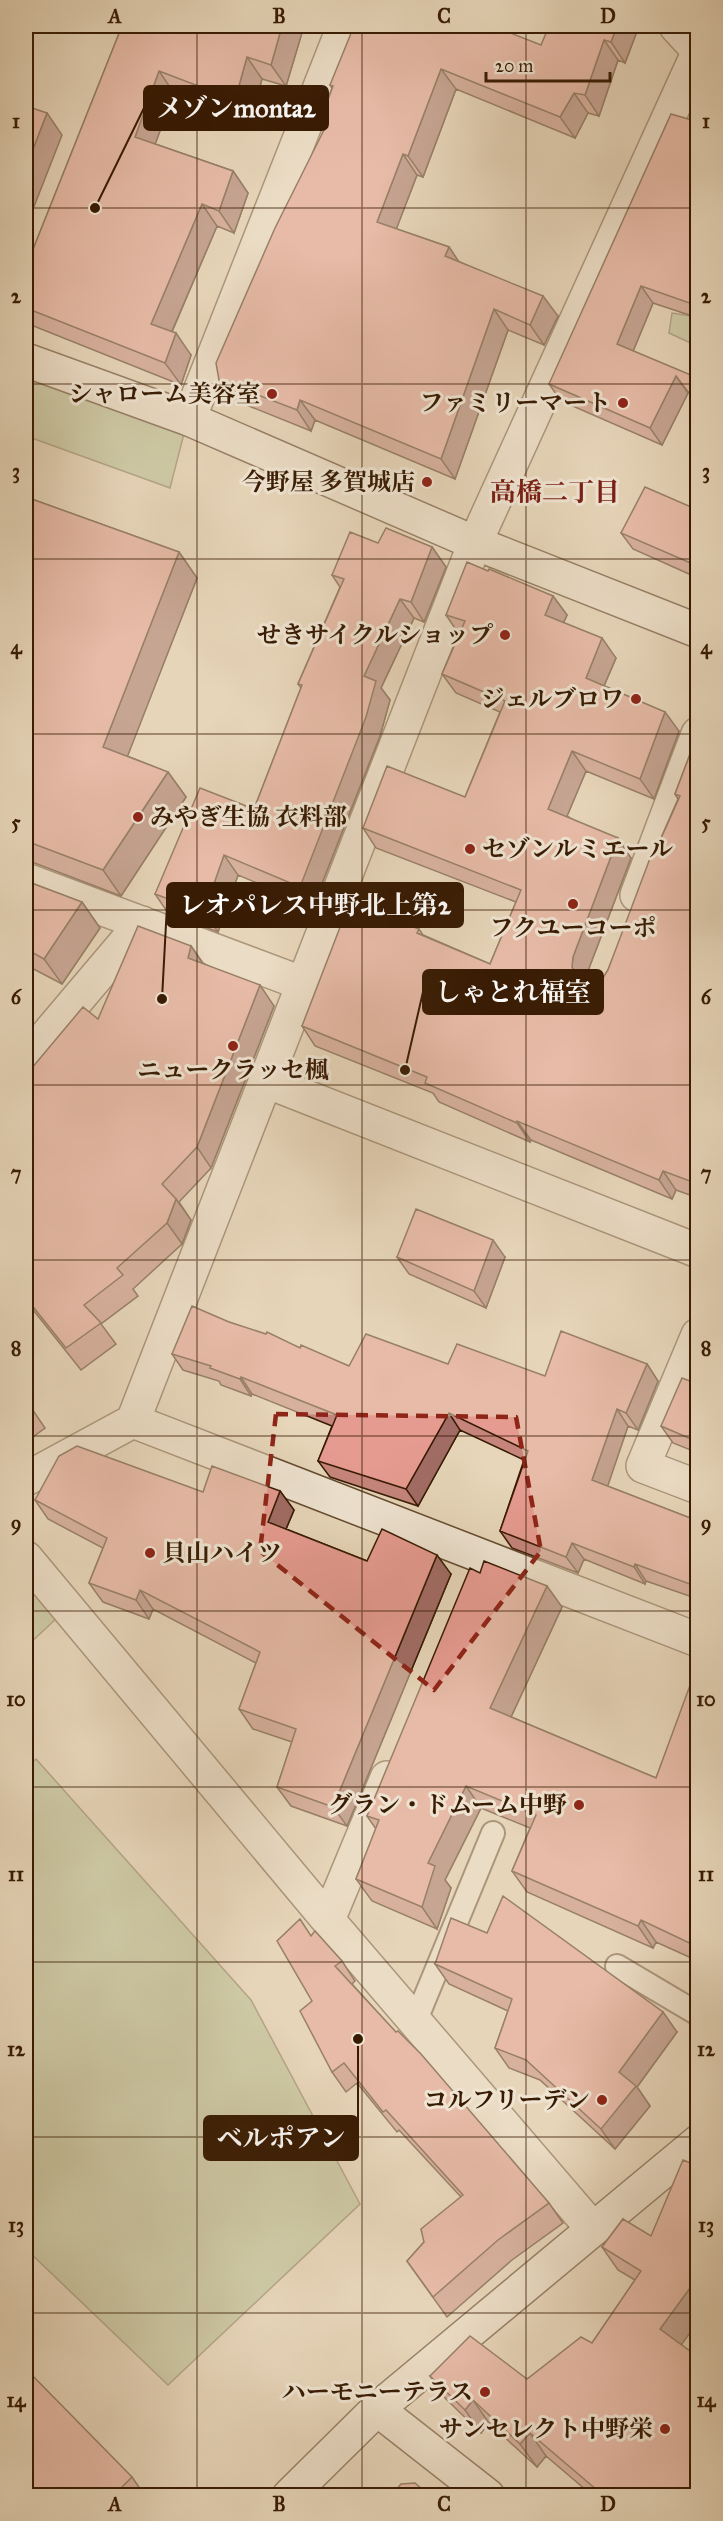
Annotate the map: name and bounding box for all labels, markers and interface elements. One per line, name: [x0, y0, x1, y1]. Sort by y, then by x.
text: A: [106, 4, 122, 28]
text: B: [272, 4, 286, 28]
text: C: [437, 4, 451, 28]
text: D: [600, 4, 616, 28]
scale bar: [486, 45, 610, 83]
text: 20 m: [495, 55, 533, 77]
callout: メゾンmonta2: [144, 86, 328, 130]
text: メゾンmonta2: [156, 92, 317, 124]
text: 1: [12, 109, 20, 133]
text: 1: [702, 109, 710, 133]
text: 2: [11, 284, 22, 308]
text: 2: [701, 284, 712, 308]
place label: シャローム美容室: [68, 379, 260, 409]
marker: シャローム美容室: [265, 387, 279, 401]
place label: ファミリーマート: [419, 388, 611, 418]
marker: ファミリーマート: [616, 396, 630, 410]
text: 3: [12, 459, 20, 484]
text: 3: [702, 459, 710, 484]
place label: 今野屋 多賀城店: [242, 467, 415, 497]
marker: 今野屋 多賀城店: [420, 475, 434, 489]
district label: 高橋二丁目: [490, 476, 620, 508]
place label: せきサイクルショップ: [257, 620, 494, 650]
marker: せきサイクルショップ: [498, 628, 512, 642]
text: 4: [10, 635, 22, 660]
text: 4: [700, 635, 712, 660]
place label: ジェルブロワ: [480, 684, 624, 714]
marker: ジェルブロワ: [629, 692, 643, 706]
place label: みやぎ生協 衣料部: [150, 802, 347, 832]
text: 5: [11, 810, 21, 834]
marker: みやぎ生協 衣料部: [131, 810, 145, 824]
text: 5: [701, 810, 711, 834]
place label: セゾンルミエール: [482, 834, 673, 864]
marker: セゾンルミエール: [463, 842, 477, 856]
callout: レオパレス中野北上第2: [167, 883, 463, 927]
text: レオパレス中野北上第2: [179, 889, 452, 921]
marker: フクユーコーポ: [566, 897, 580, 911]
place label: フクユーコーポ: [490, 913, 656, 943]
callout: しゃとれ福室: [423, 970, 603, 1014]
text: しゃとれ福室: [435, 976, 591, 1008]
text: 6: [11, 985, 23, 1009]
text: 6: [701, 985, 713, 1009]
marker: ニュークラッセ楓: [226, 1039, 240, 1053]
place label: ニュークラッセ楓: [137, 1055, 329, 1085]
text: 7: [11, 1161, 22, 1185]
text: 7: [701, 1161, 712, 1185]
text: 8: [11, 1336, 21, 1360]
text: 8: [701, 1336, 711, 1360]
text: 9: [11, 1511, 21, 1536]
text: 9: [701, 1511, 711, 1536]
place label: 貝山ハイツ: [162, 1538, 282, 1568]
marker: 貝山ハイツ: [143, 1546, 157, 1560]
text: 10: [6, 1687, 26, 1711]
text: 10: [696, 1687, 716, 1711]
place label: グラン・ドムーム中野: [328, 1790, 567, 1820]
marker: グラン・ドムーム中野: [572, 1798, 586, 1812]
text: 11: [8, 1862, 24, 1886]
text: 11: [698, 1862, 714, 1886]
text: 12: [7, 2037, 26, 2061]
text: 12: [697, 2037, 716, 2061]
place label: コルフリーデン: [423, 2085, 590, 2115]
marker: コルフリーデン: [595, 2093, 609, 2107]
callout: ベルポアン: [204, 2116, 358, 2160]
text: ベルポアン: [217, 2122, 345, 2154]
text: 13: [8, 2213, 24, 2238]
text: 13: [698, 2213, 714, 2238]
place label: ハーモニーテラス: [282, 2377, 473, 2407]
marker: ハーモニーテラス: [478, 2385, 492, 2399]
text: 14: [6, 2388, 26, 2413]
text: 14: [696, 2388, 716, 2413]
place label: サンセレクト中野栄: [439, 2414, 653, 2444]
marker: サンセレクト中野栄: [658, 2422, 672, 2436]
text: A: [106, 2492, 122, 2516]
text: B: [272, 2492, 286, 2516]
text: C: [437, 2492, 451, 2516]
text: D: [600, 2492, 616, 2516]

